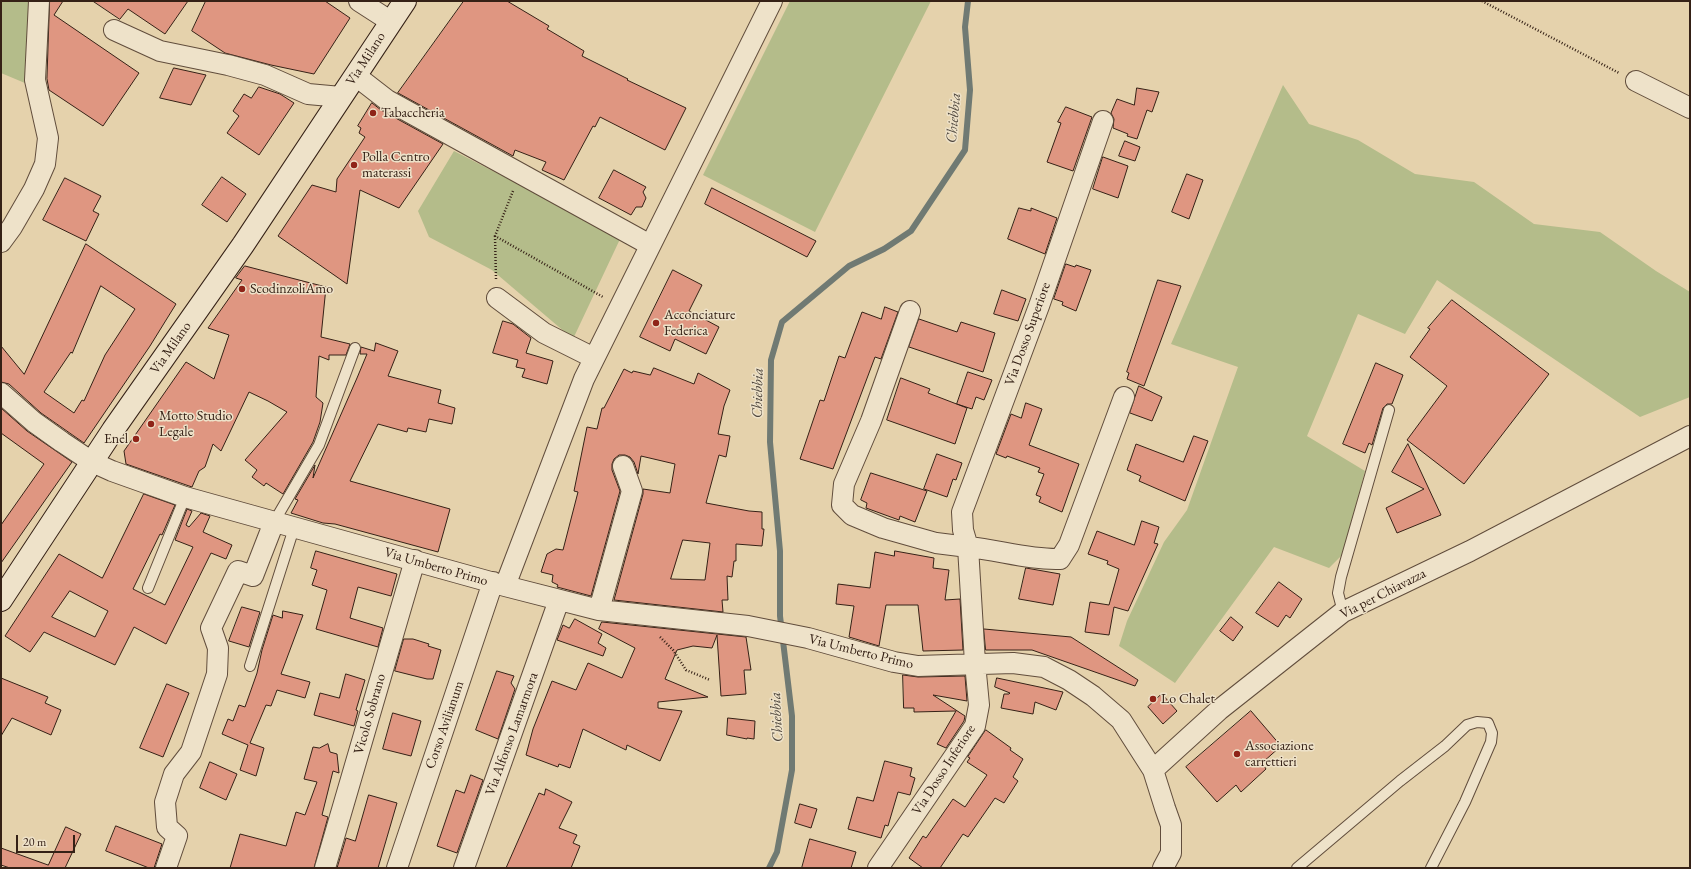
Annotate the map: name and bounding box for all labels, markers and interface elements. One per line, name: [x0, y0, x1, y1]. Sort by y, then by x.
street label: Via Milano: [343, 29, 389, 89]
water label: Chiebbia: [943, 92, 965, 144]
place label: Tabaccheria: [381, 105, 444, 121]
marker: Tabaccheria: [368, 108, 378, 118]
place label: Polla Centro materassi: [362, 149, 430, 182]
marker: Polla Centro materassi: [349, 160, 359, 170]
street label: Via Dosso Superiore: [1001, 280, 1055, 388]
place label: ScodinzoliAmo: [250, 281, 333, 297]
marker: ScodinzoliAmo: [237, 284, 247, 294]
place label: Acconciature Federica: [664, 307, 735, 340]
marker: Acconciature Federica: [651, 318, 661, 328]
street label: Via Milano: [147, 319, 195, 377]
water label: Chiebbia: [749, 368, 767, 418]
place label: Motto Studio Legale: [159, 408, 233, 440]
marker: Motto Studio Legale: [146, 419, 156, 429]
place label: Enel: [104, 431, 128, 447]
marker: Enel: [131, 434, 141, 444]
street label: Via Umberto Primo: [382, 544, 490, 590]
street label: Via per Chiavazza: [1337, 565, 1429, 623]
street label: Via Umberto Primo: [807, 631, 915, 673]
street label: Via Alfonso Lamarmora: [482, 670, 542, 798]
street label: Vicolo Sobrano: [350, 672, 390, 756]
street label: Corso Avilianum: [422, 679, 468, 771]
water label: Chiebbia: [767, 691, 787, 743]
place label: Lo Chalet: [1161, 691, 1215, 707]
marker: Lo Chalet: [1148, 694, 1158, 704]
street label: Via Dosso Inferiore: [909, 722, 979, 818]
place label: Associazione carrettieri: [1245, 738, 1314, 770]
marker: Associazione carrettieri: [1232, 749, 1242, 759]
scale bar: [18, 827, 77, 853]
text: 20 m: [23, 834, 46, 850]

